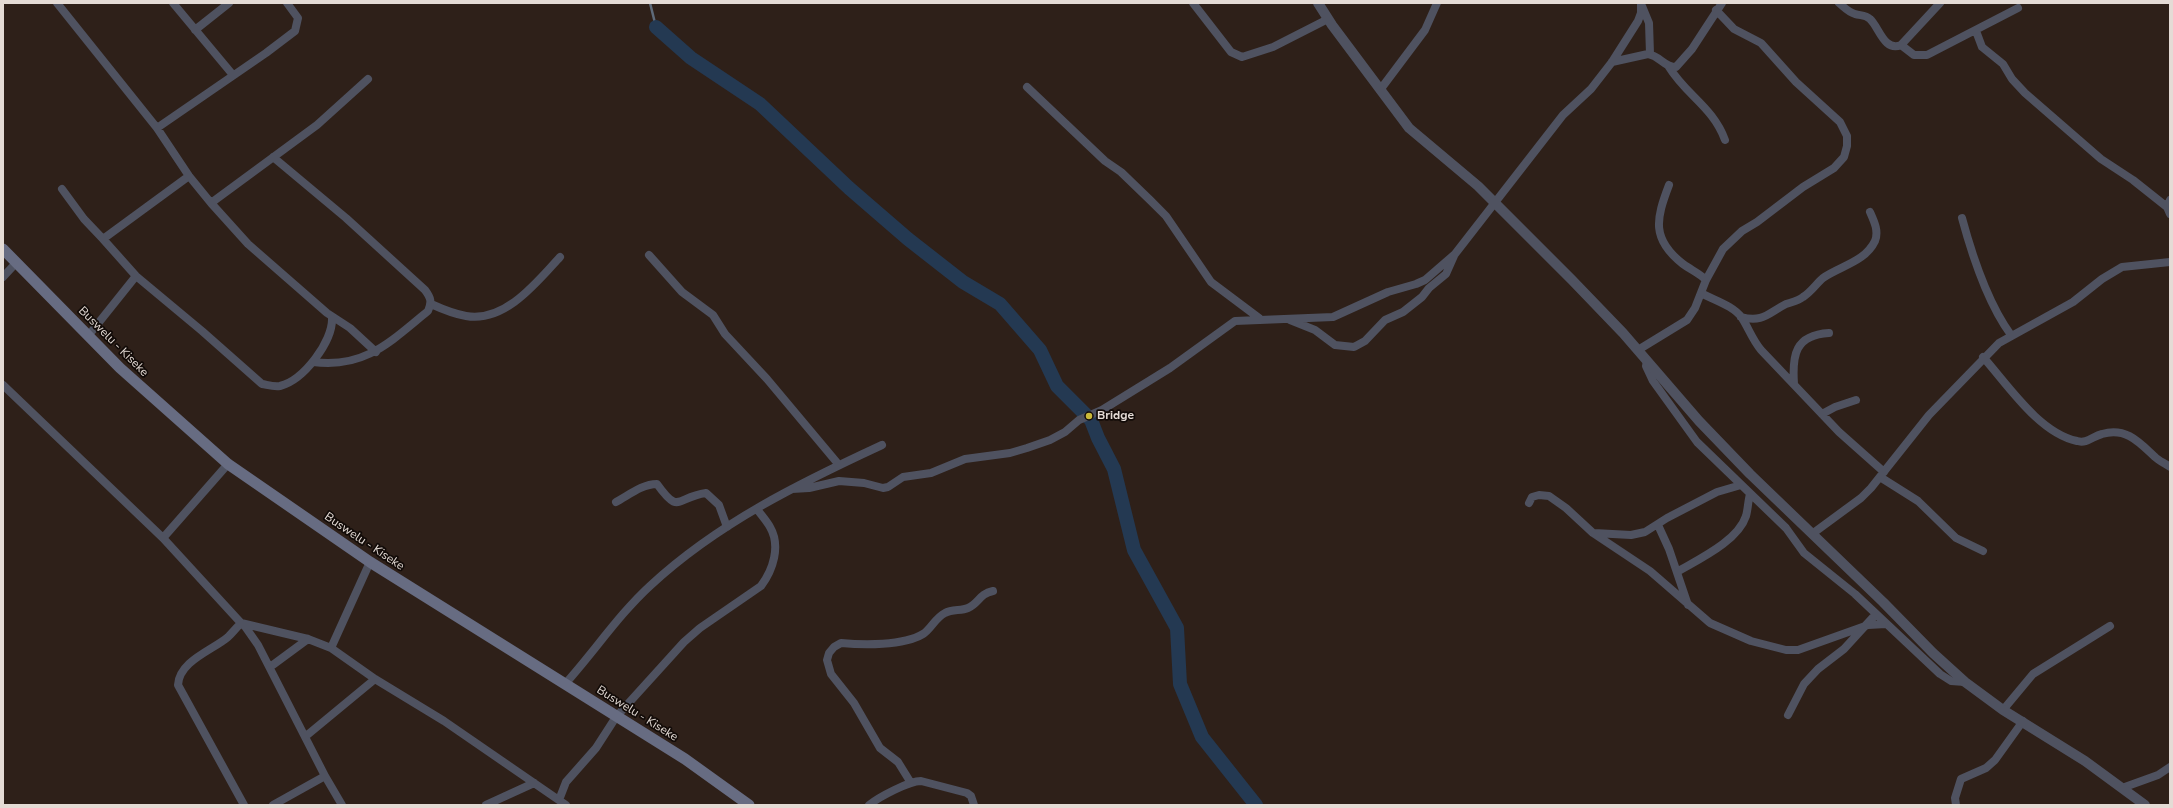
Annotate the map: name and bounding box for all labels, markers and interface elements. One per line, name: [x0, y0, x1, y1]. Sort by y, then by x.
street label: Buswelu - Kiseke: [75, 304, 151, 380]
place label: Bridge: [1097, 409, 1134, 423]
marker: Bridge: [1084, 411, 1094, 421]
street label: Buswelu - Kiseke: [321, 510, 407, 574]
street label: Buswelu - Kiseke: [594, 683, 680, 745]

